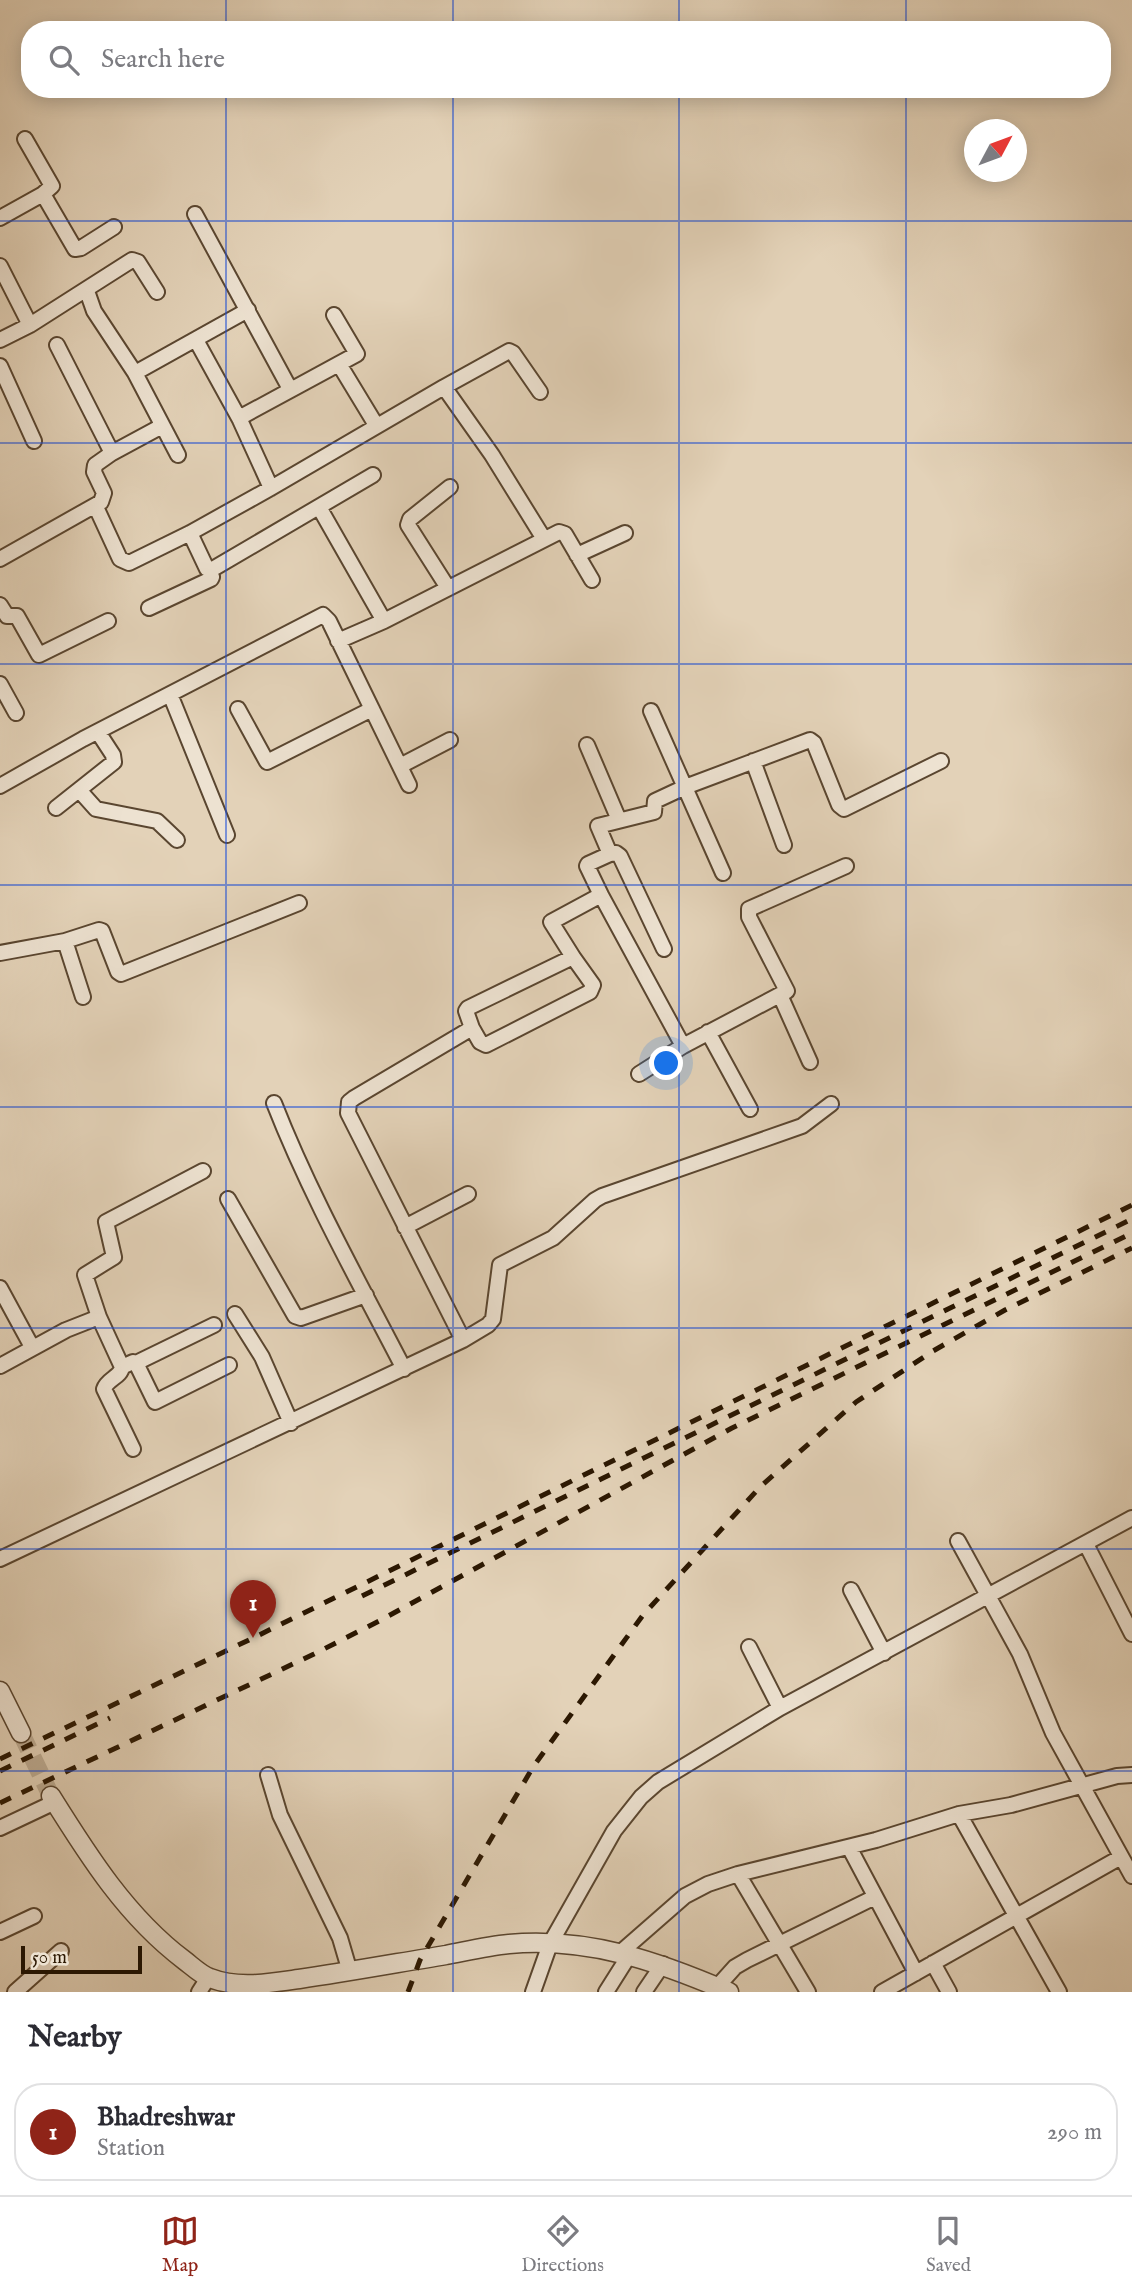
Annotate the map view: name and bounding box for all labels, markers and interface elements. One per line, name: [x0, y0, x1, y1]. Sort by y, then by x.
search box: [21, 21, 1111, 98]
icon: search: [45, 41, 83, 79]
text: Search here: [101, 43, 225, 76]
north arrow: [964, 119, 1027, 182]
your location: [649, 1046, 683, 1080]
pin: 1: [230, 1580, 276, 1638]
scale bar: [21, 1943, 142, 1975]
text: 50 m: [32, 1946, 67, 1970]
text: Nearby: [28, 2019, 121, 2057]
text: Bhadreshwar: [97, 2101, 235, 2134]
text: 1: [49, 2118, 57, 2147]
text: 290 m: [1047, 2118, 1102, 2147]
text: Station: [97, 2134, 165, 2163]
tab: Map: [161, 2212, 199, 2278]
tab: Directions: [521, 2212, 604, 2278]
tab: Saved: [926, 2212, 971, 2278]

